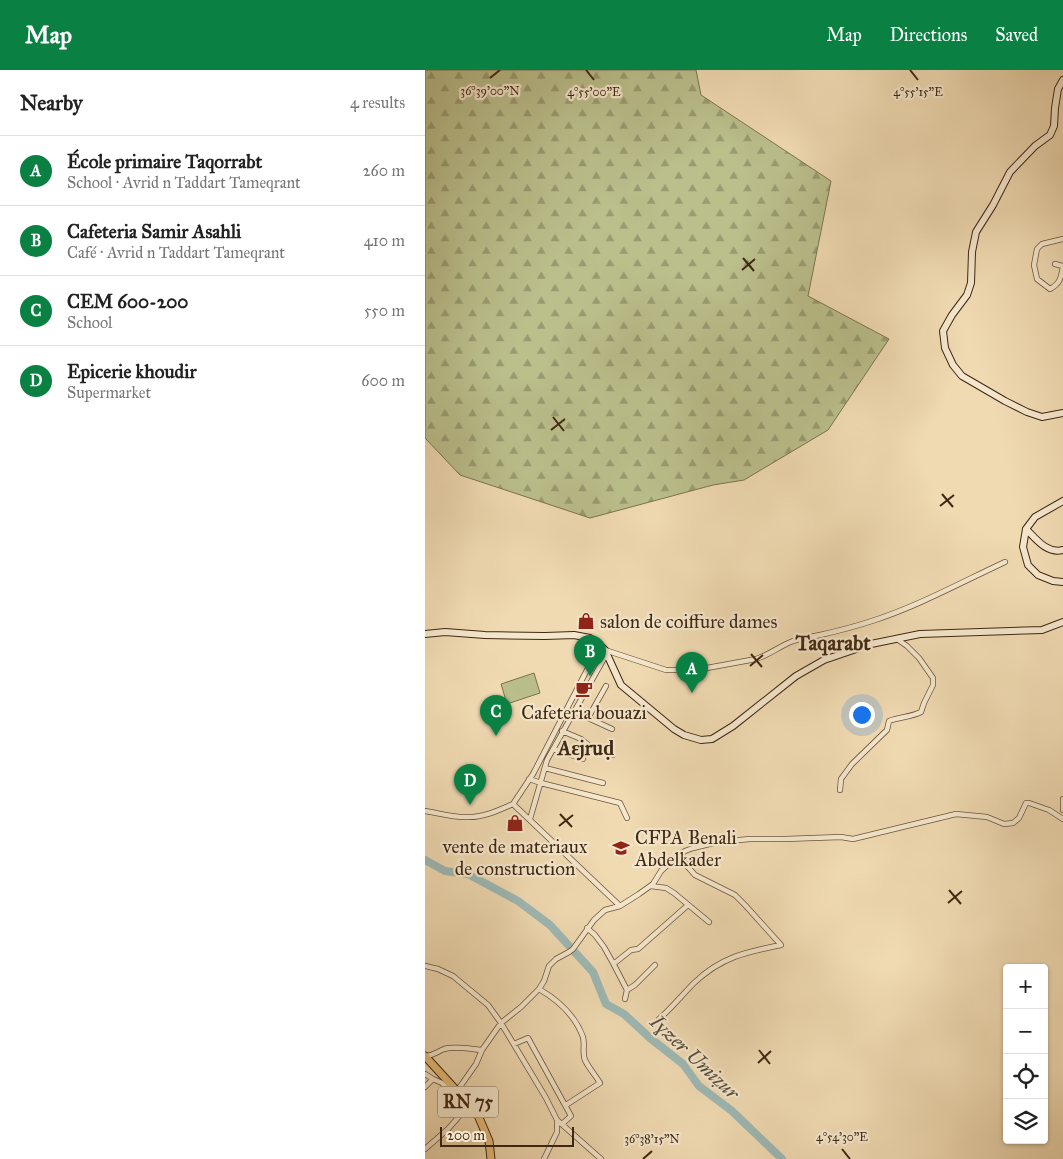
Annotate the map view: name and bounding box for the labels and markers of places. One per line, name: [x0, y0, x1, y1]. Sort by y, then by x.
place label: salon de coiffure dames: [600, 610, 777, 633]
shop icon: salon de coiffure dames: [576, 611, 596, 631]
pin: B: [574, 635, 606, 676]
pin: A: [676, 652, 708, 693]
cafe icon: Cafeteria bouazi: [574, 679, 594, 699]
pin: C: [480, 695, 512, 736]
place label: Cafeteria bouazi: [521, 701, 647, 724]
pin: D: [454, 764, 486, 805]
shop icon: vente de materiaux de construction: [505, 813, 525, 833]
place label: CFPA Benali Abdelkader: [634, 826, 737, 871]
place label: vente de materiaux de construction: [442, 835, 588, 880]
school or university icon: CFPA Benali Abdelkader: [611, 838, 631, 858]

